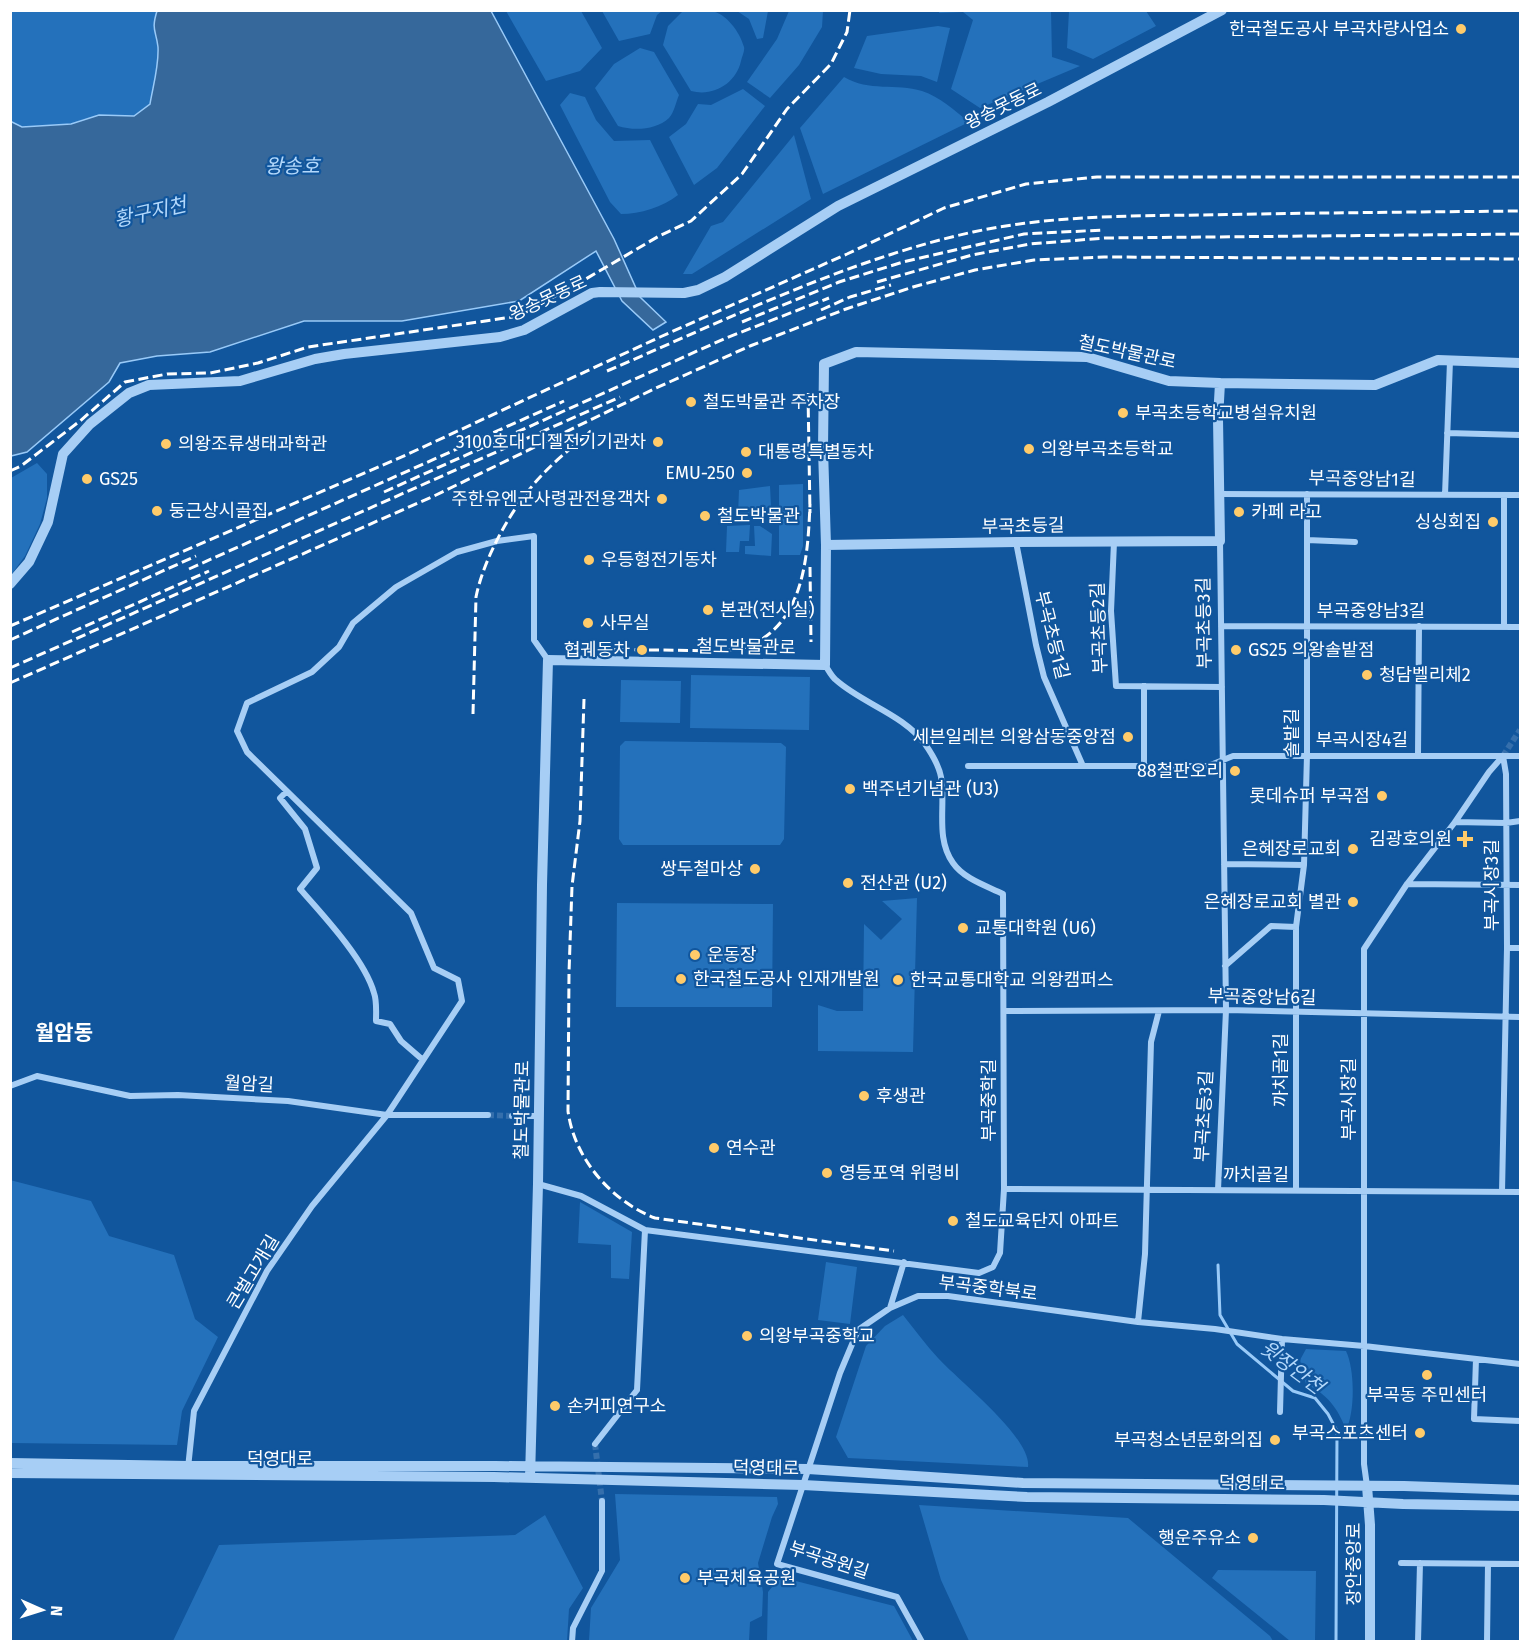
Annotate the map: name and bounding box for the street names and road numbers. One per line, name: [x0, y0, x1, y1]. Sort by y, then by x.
street label: 왕송못동로: [961, 78, 1045, 134]
street label: 왕송못동로: [506, 271, 590, 325]
street label: 철도박물관로: [1076, 331, 1178, 373]
street label: 부곡중앙남1길: [1308, 467, 1416, 491]
street label: 부곡초등길: [981, 514, 1065, 538]
street label: 부곡초등3길: [1192, 577, 1216, 669]
street label: 부곡초등2길: [1086, 582, 1112, 674]
street label: 부곡초등1길: [1030, 588, 1074, 682]
street label: 부곡중앙남3길: [1317, 600, 1425, 622]
street label: 철도박물관로: [696, 635, 796, 659]
street label: 솔밭길: [1281, 708, 1303, 758]
street label: 부곡시장4길: [1316, 729, 1408, 751]
street label: 부곡시장3길: [1481, 839, 1503, 931]
street label: 부곡중앙남6길: [1207, 985, 1317, 1009]
street label: 까치골1길: [1270, 1033, 1292, 1107]
street label: 부곡시장길: [1338, 1058, 1360, 1140]
street label: 부곡중학길: [978, 1059, 1000, 1141]
street label: 철도박물관로: [510, 1060, 534, 1160]
street label: 부곡초등3길: [1191, 1070, 1217, 1162]
street label: 월암길: [224, 1072, 274, 1096]
street label: 까치골길: [1223, 1164, 1289, 1186]
street label: 큰벌고개길: [222, 1231, 284, 1313]
street label: 부곡중학북로: [937, 1271, 1039, 1305]
street label: 덕영대로: [247, 1448, 313, 1470]
street label: 덕영대로: [733, 1456, 799, 1480]
street label: 덕영대로: [1219, 1471, 1285, 1495]
street label: 장안중앙로: [1343, 1523, 1365, 1605]
street label: 부곡공원길: [786, 1537, 872, 1583]

